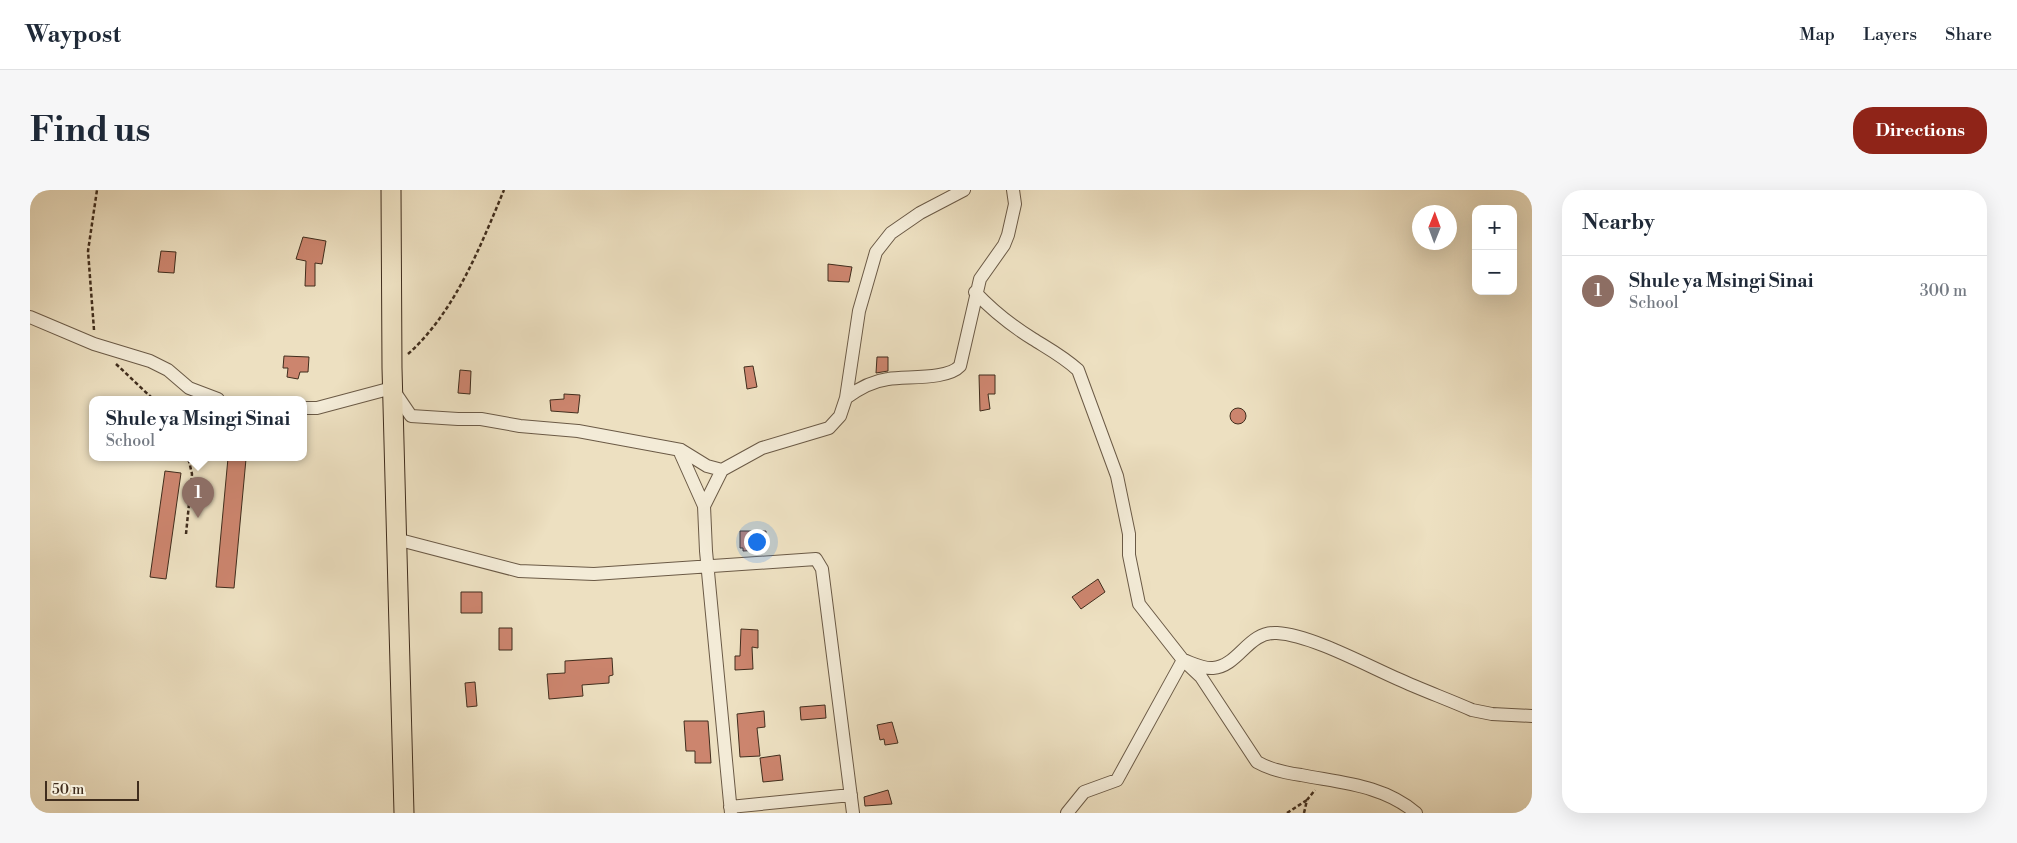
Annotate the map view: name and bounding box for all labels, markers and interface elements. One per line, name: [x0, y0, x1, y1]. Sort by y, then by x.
text: Waypost: [25, 20, 121, 50]
text: Map: [1800, 23, 1835, 46]
text: Layers: [1863, 23, 1917, 46]
text: Share: [1945, 23, 1992, 46]
button: Directions: [1853, 107, 1987, 154]
text: Find us: [30, 109, 150, 152]
north arrow: [1412, 205, 1457, 250]
map controls: [1472, 205, 1517, 295]
button: +: [1472, 205, 1517, 250]
text: Nearby: [1582, 210, 1655, 236]
button: −: [1472, 250, 1517, 295]
text: Shule ya Msingi Sinai: [1629, 269, 1814, 293]
text: 1: [1594, 281, 1602, 301]
text: 300 m: [1920, 281, 1967, 301]
text: School: [1629, 293, 1678, 313]
popup: [89, 396, 307, 461]
text: Shule ya Msingi Sinai: [106, 407, 290, 431]
text: School: [106, 431, 155, 451]
pin: 1: [182, 477, 214, 518]
your location: [744, 529, 770, 555]
scale bar: [45, 778, 139, 801]
text: 50 m: [52, 781, 84, 799]

